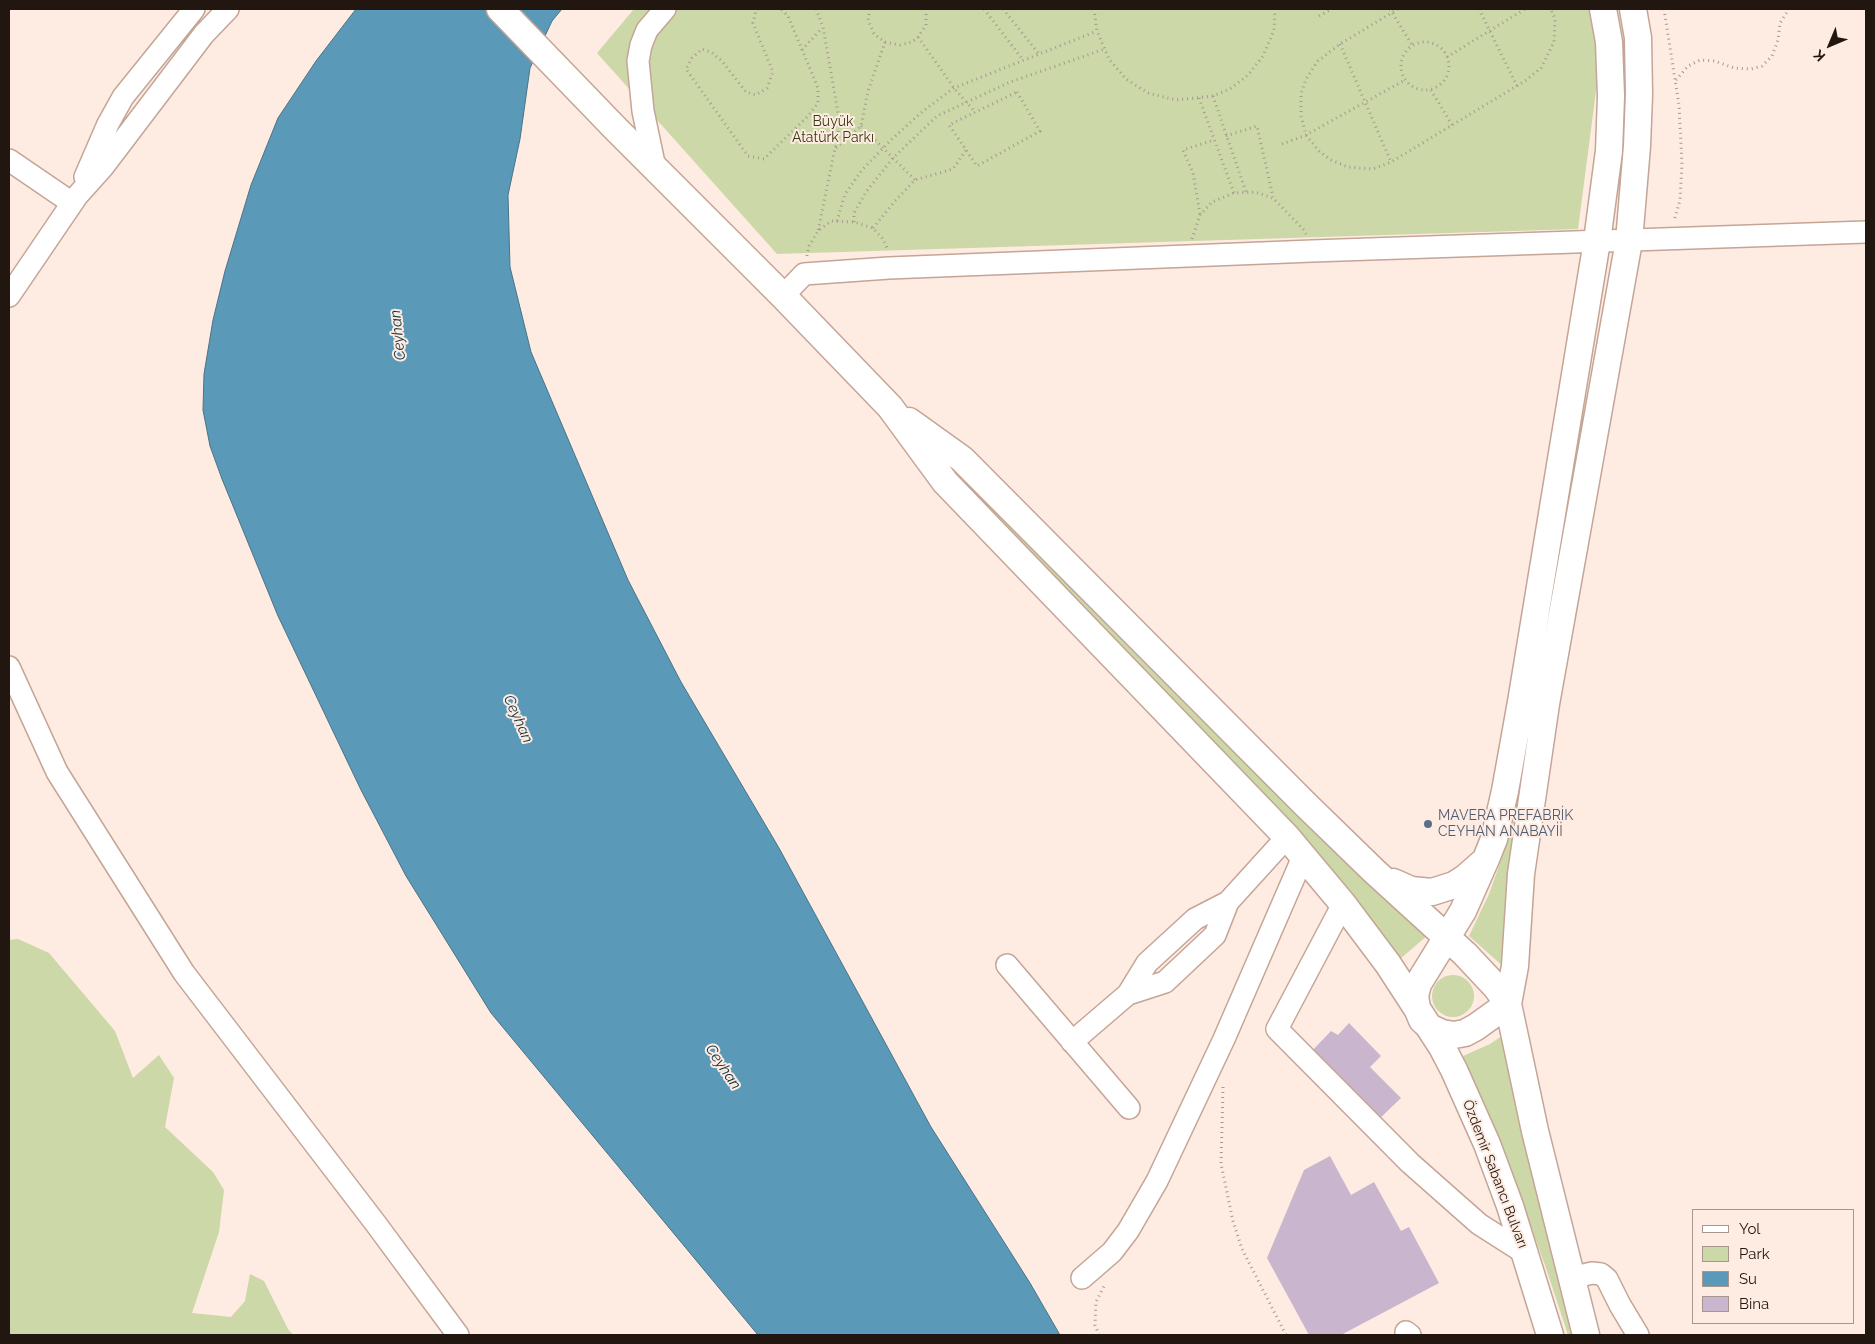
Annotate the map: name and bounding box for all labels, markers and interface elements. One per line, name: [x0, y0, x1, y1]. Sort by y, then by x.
north arrow: [1805, 20, 1855, 70]
text: K: [1810, 47, 1828, 65]
park label: Büyük Atatürk Parkı: [792, 114, 874, 146]
water label: Ceyhan: [386, 309, 410, 361]
water label: Ceyhan: [499, 692, 537, 746]
place label: MAVERA PREFABRİK CEYHAN ANABAYİİ: [1438, 808, 1573, 840]
marker: MAVERA PREFABRİK CEYHAN ANABAYİİ: [1422, 818, 1434, 830]
water label: Ceyhan: [701, 1041, 745, 1093]
street label: Özdemir Sabancı Bulvarı: [1459, 1097, 1531, 1251]
legend: [1692, 1209, 1855, 1324]
text: Yol: [1739, 1220, 1760, 1238]
text: Park: [1739, 1245, 1770, 1263]
text: Su: [1739, 1270, 1757, 1288]
text: Bina: [1739, 1295, 1769, 1313]

